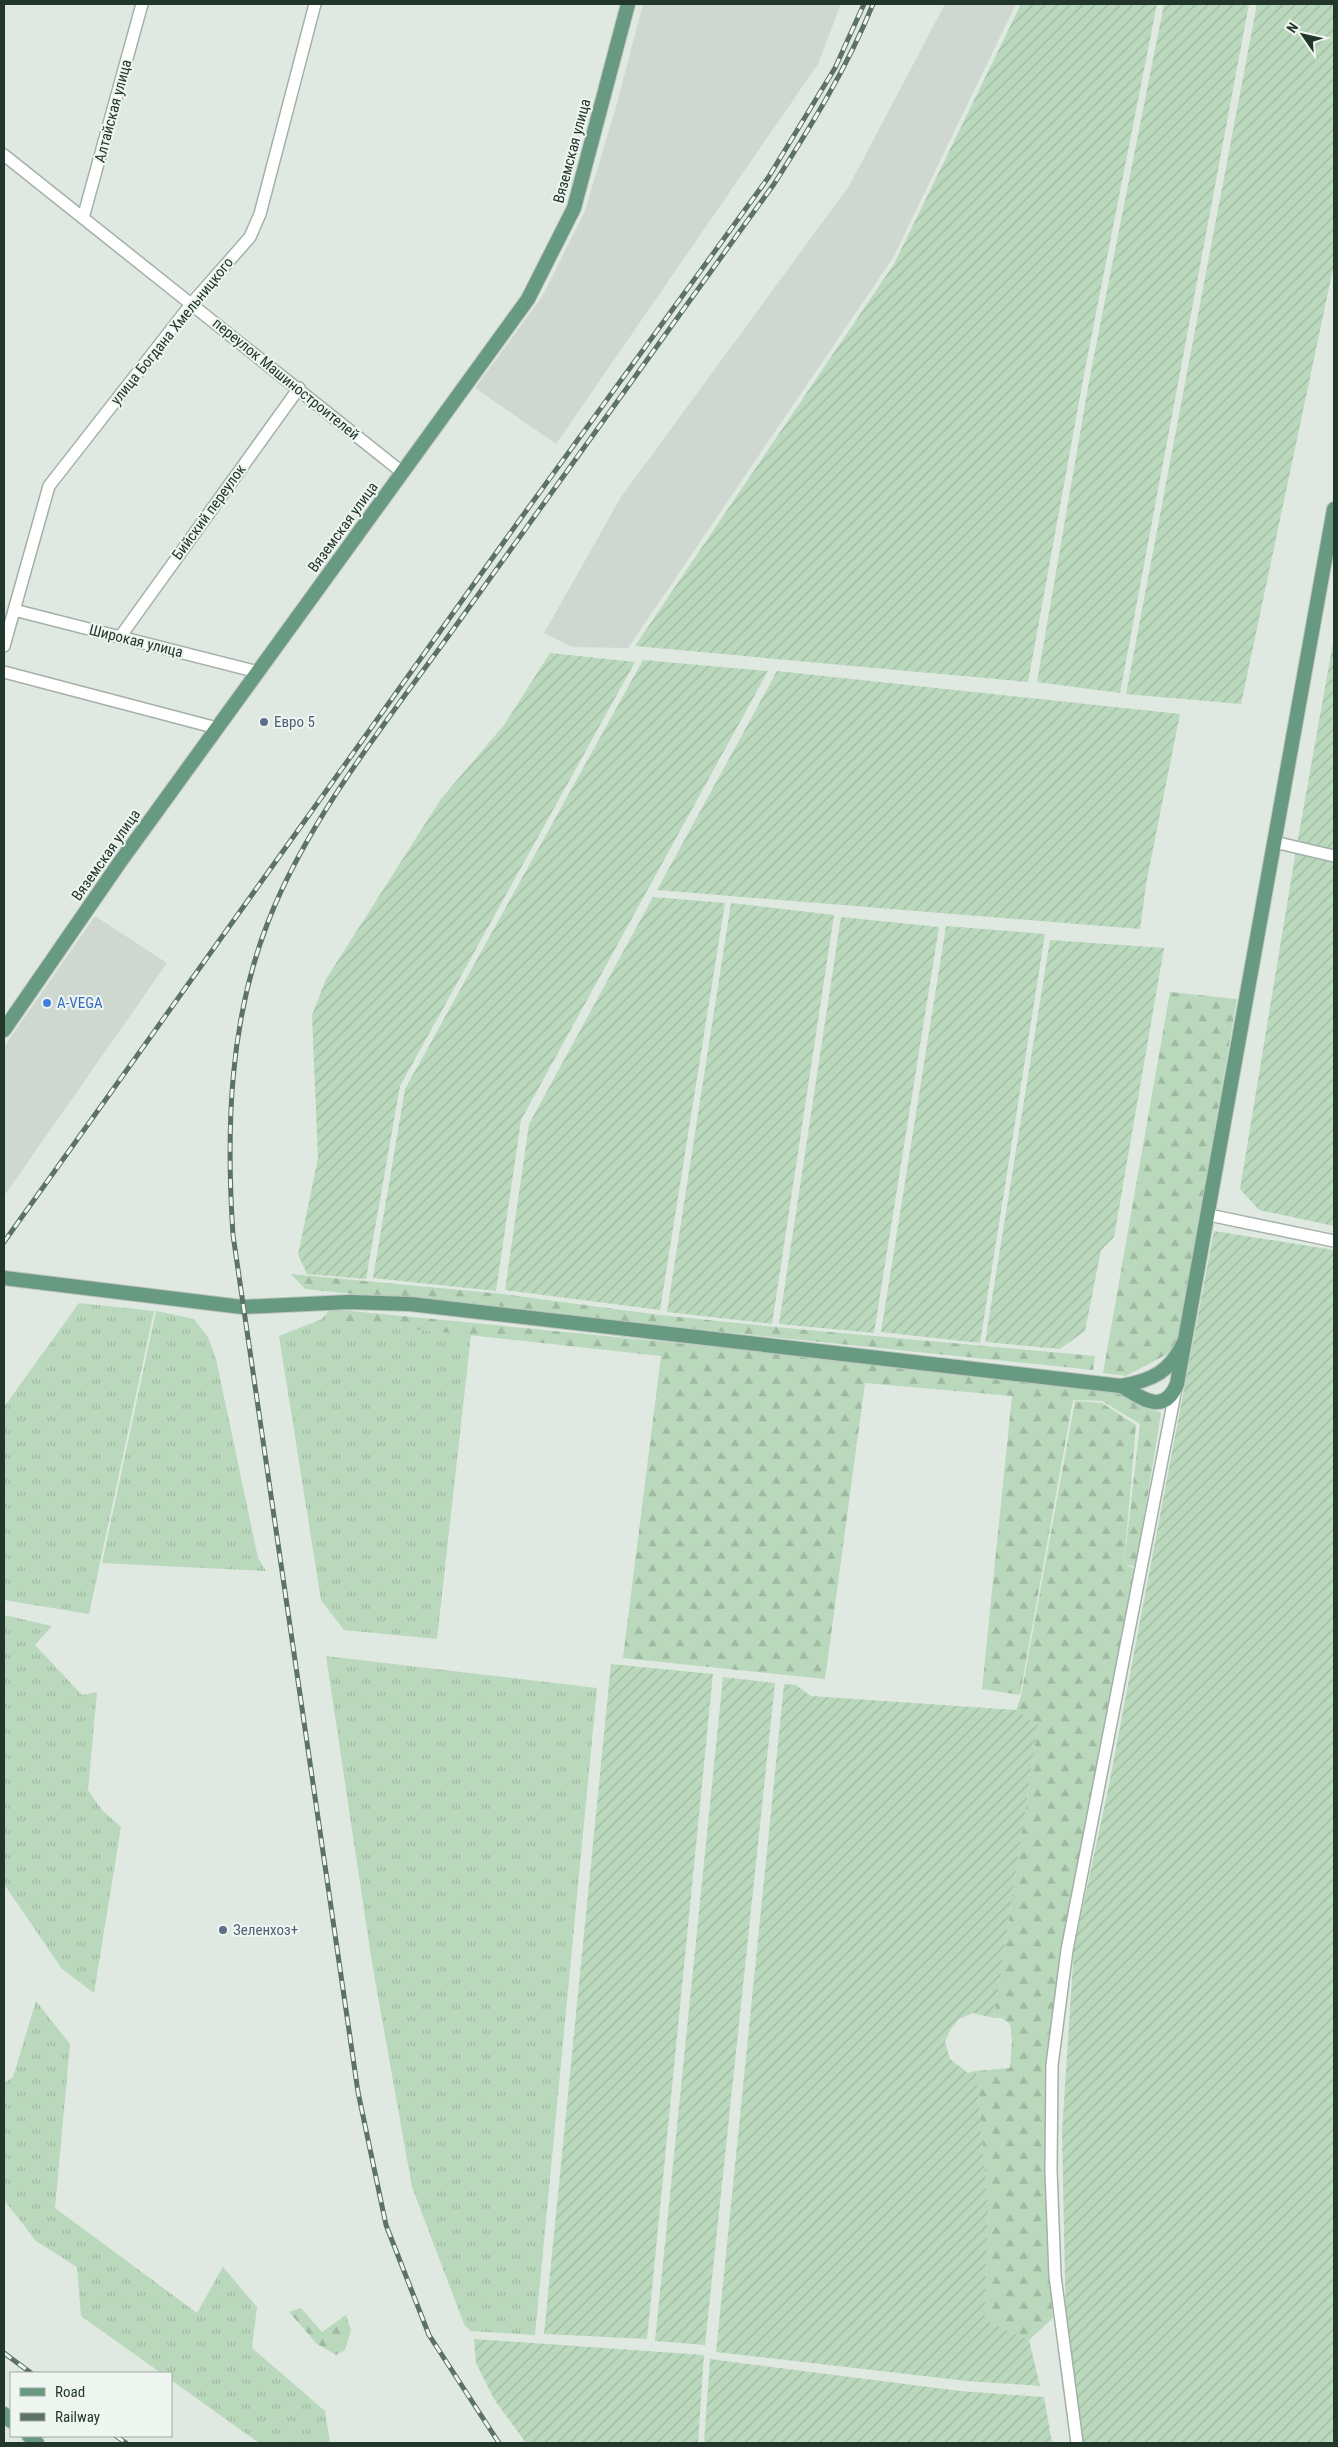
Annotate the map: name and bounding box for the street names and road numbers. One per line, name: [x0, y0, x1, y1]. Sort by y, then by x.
street label: Алтайская улица: [91, 58, 135, 164]
street label: Вяземская улица: [549, 97, 595, 205]
street label: улица Богдана Хмельницкого: [107, 254, 237, 408]
street label: переулок Машиностроителей: [209, 314, 363, 444]
street label: Бийский переулок: [168, 461, 250, 563]
street label: Вяземская улица: [304, 478, 382, 576]
street label: Широкая улица: [87, 621, 185, 661]
street label: Вяземская улица: [68, 806, 144, 904]

